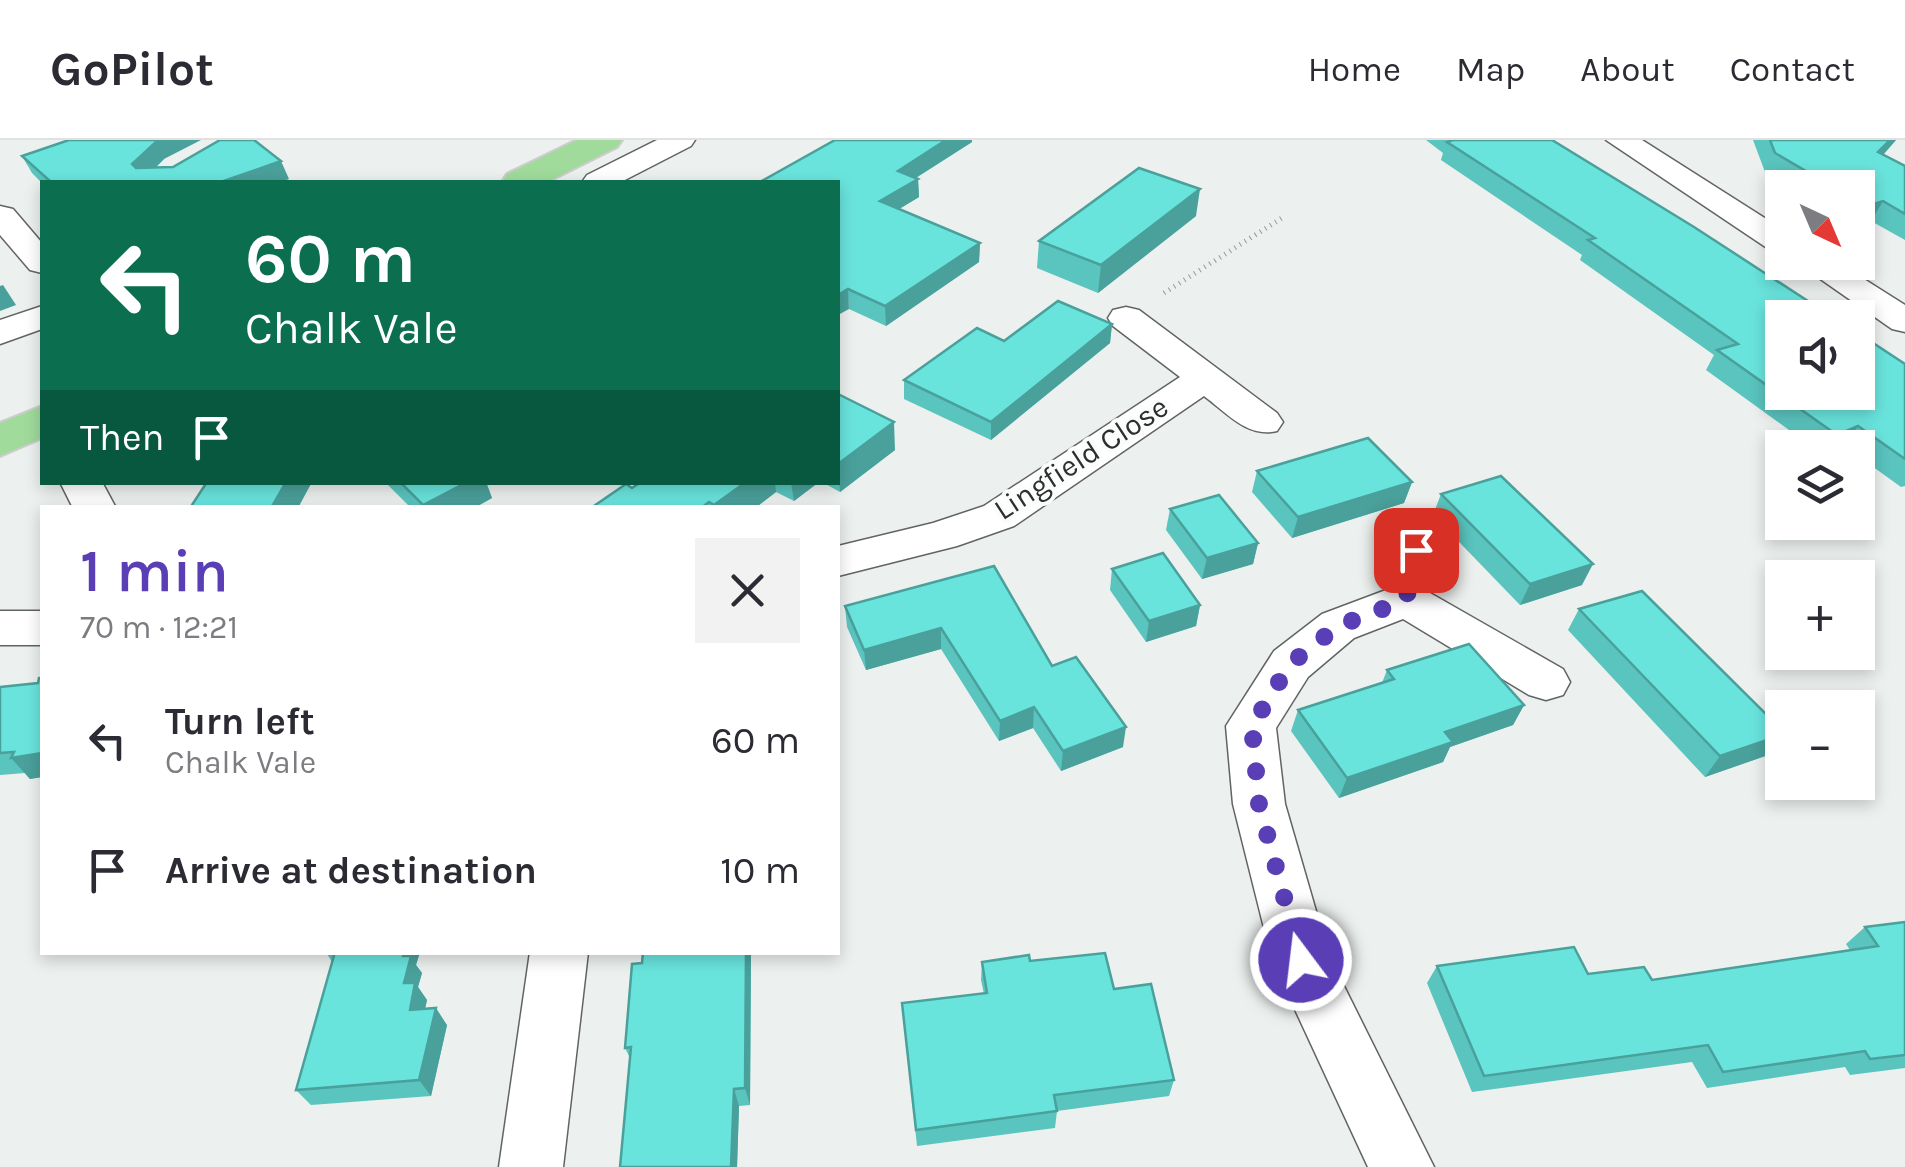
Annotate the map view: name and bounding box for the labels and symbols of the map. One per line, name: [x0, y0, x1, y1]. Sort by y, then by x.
north arrow: [1765, 170, 1875, 280]
street label: Lingfield Close: [987, 388, 1175, 528]
pin: [1374, 508, 1459, 593]
position arrow: [1249, 908, 1353, 1012]

